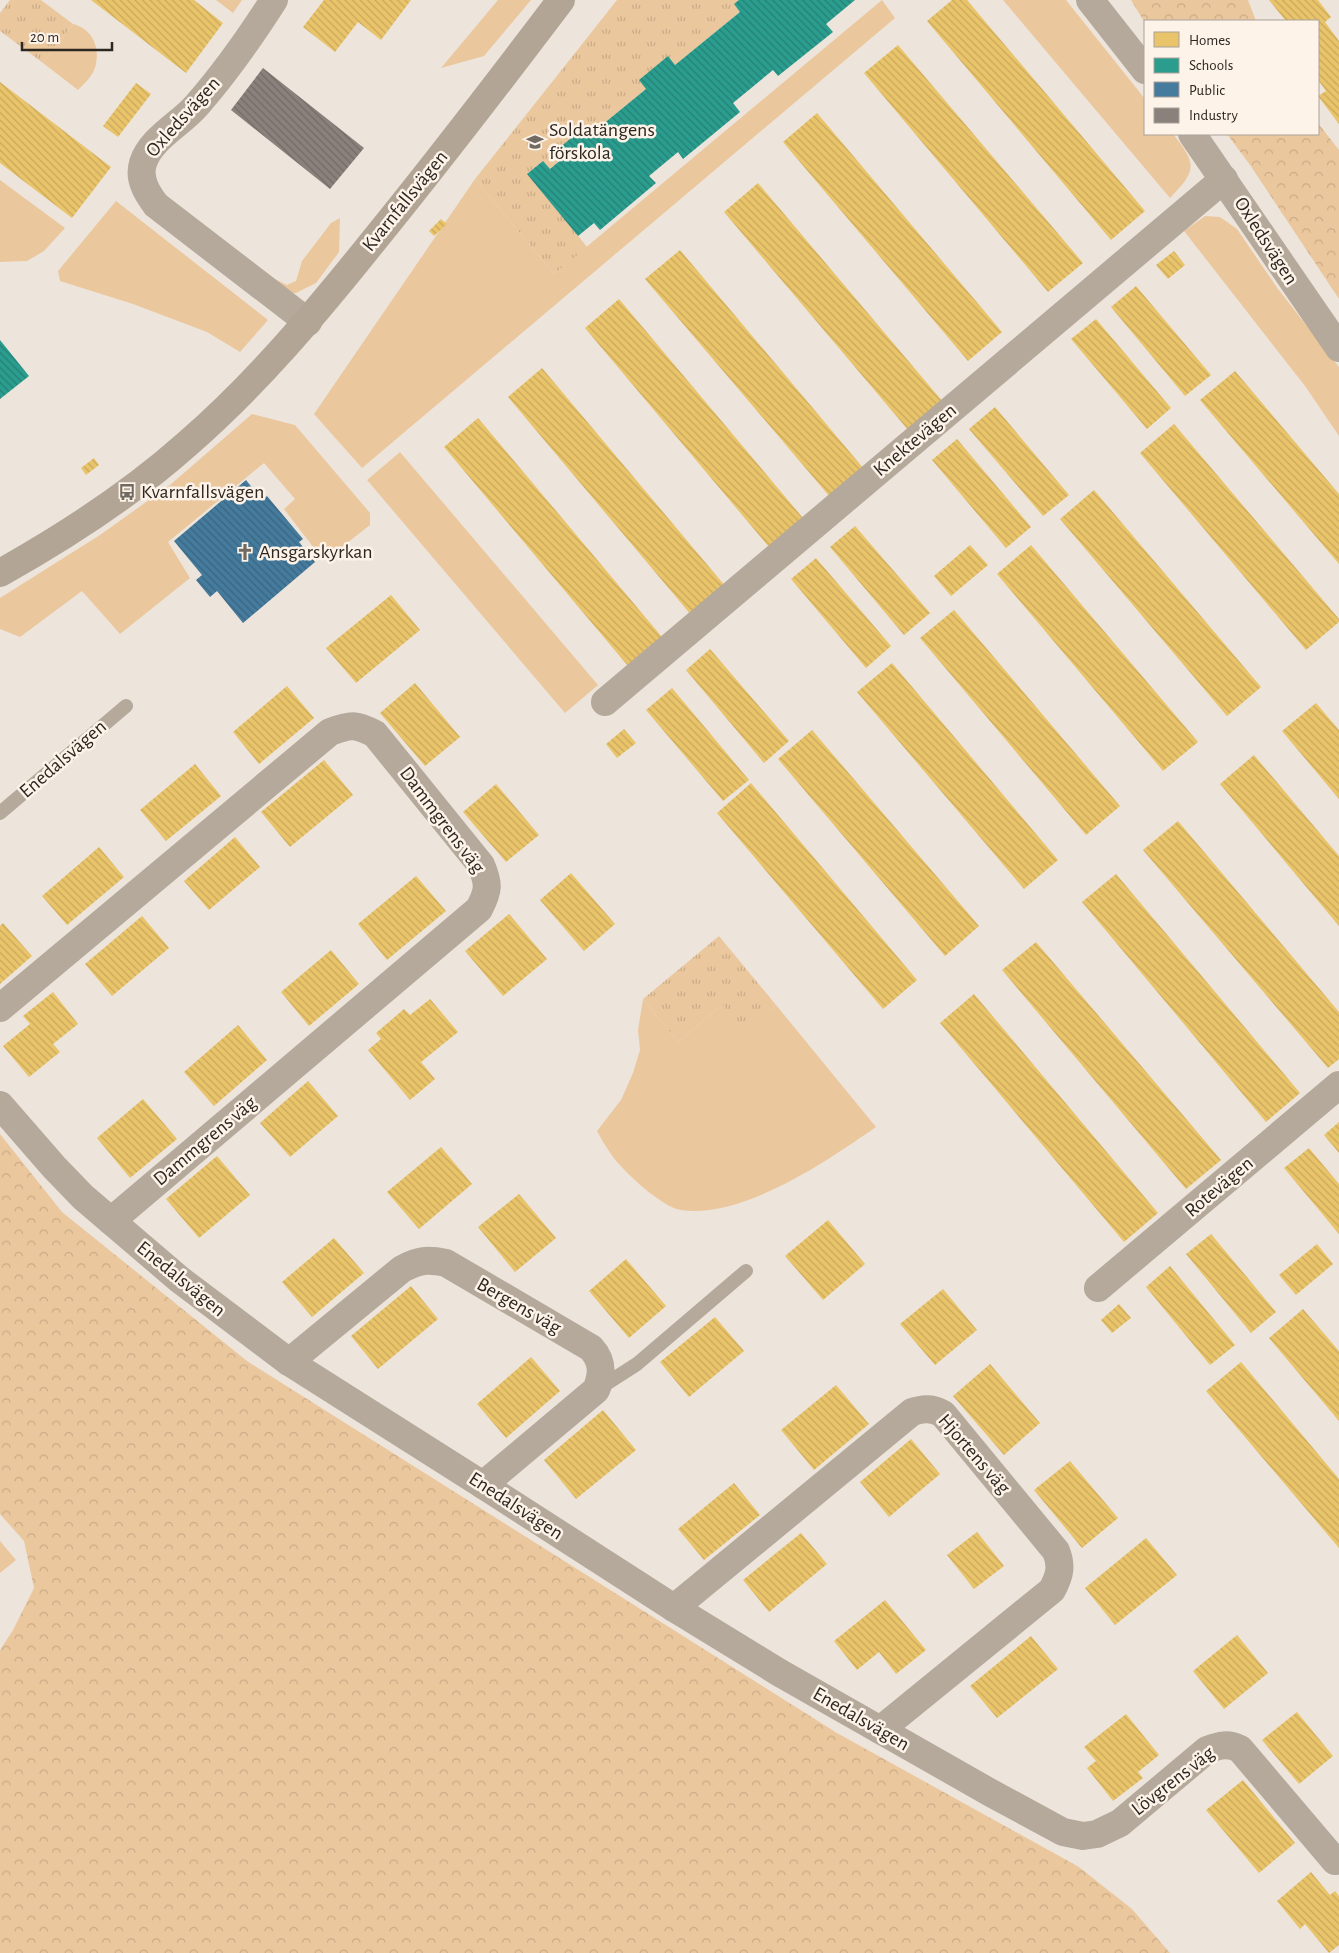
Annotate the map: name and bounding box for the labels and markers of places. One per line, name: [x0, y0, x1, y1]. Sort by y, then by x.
place label: Soldatängens förskola: [549, 120, 655, 163]
school or university icon: Soldatängens förskola: [525, 132, 545, 152]
bus stop icon: Kvarnfallsvägen: [117, 482, 137, 502]
place label: Kvarnfallsvägen: [141, 482, 264, 502]
church icon: Ansgarskyrkan: [235, 542, 255, 562]
place label: Ansgarskyrkan: [259, 542, 373, 562]

